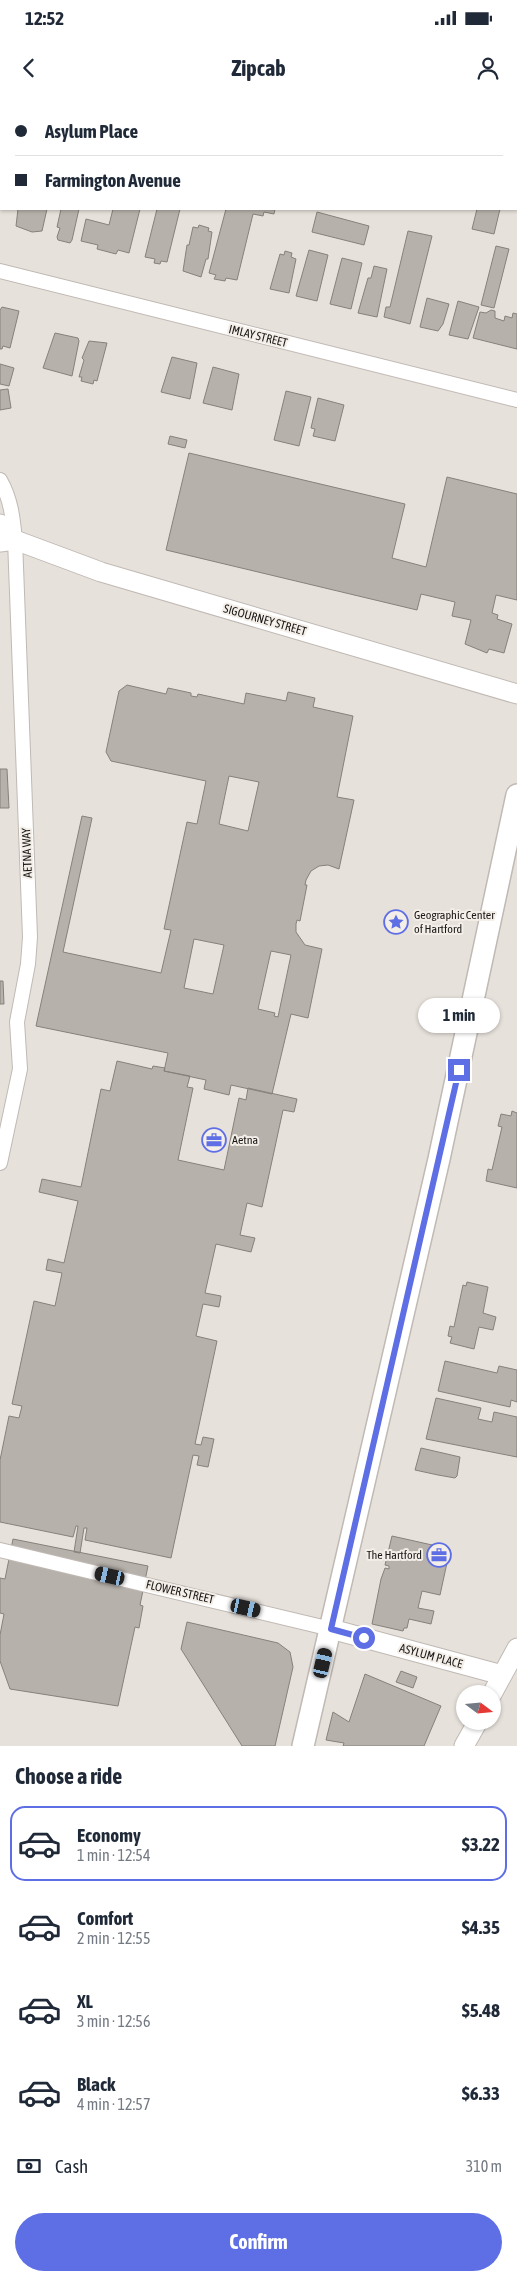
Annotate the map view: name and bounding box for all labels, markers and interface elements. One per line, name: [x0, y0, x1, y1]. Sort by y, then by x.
text: 12:52: [25, 7, 64, 29]
icon: back: [15, 54, 43, 82]
icon: person: [474, 54, 502, 82]
text: Zipcab: [231, 55, 286, 81]
text: Asylum Place: [45, 120, 138, 142]
text: Farmington Avenue: [45, 169, 181, 191]
street label: IMLAY STREET: [227, 322, 289, 350]
street label: SIGOURNEY STREET: [222, 601, 309, 639]
street label: AETNA WAY: [19, 827, 35, 878]
place label: Geographic Center of Hartford: [414, 908, 495, 936]
place icon: Geographic Center of Hartford: [383, 909, 409, 935]
callout: 1 min: [418, 998, 500, 1032]
text: 1 min: [443, 1006, 475, 1024]
route end: [448, 1059, 470, 1081]
office icon: Aetna: [201, 1127, 227, 1153]
place label: Aetna: [232, 1133, 258, 1147]
office icon: The Hartford: [426, 1542, 452, 1568]
place label: The Hartford: [366, 1548, 422, 1562]
car: [93, 1565, 126, 1587]
street label: FLOWER STREET: [145, 1577, 216, 1607]
car: [229, 1597, 262, 1619]
route start: [353, 1627, 375, 1649]
street label: ASYLUM PLACE: [398, 1641, 464, 1671]
car: [312, 1647, 333, 1679]
north arrow: [456, 1685, 501, 1730]
map controls: [456, 1685, 501, 1730]
text: Choose a ride: [15, 1763, 122, 1789]
icon: car: [17, 1821, 62, 1866]
text: Economy: [77, 1824, 141, 1846]
text: $3.22: [462, 1833, 500, 1855]
text: 1 min · 12:54: [77, 1846, 150, 1864]
icon: car: [17, 1904, 62, 1949]
text: Comfort: [77, 1907, 133, 1929]
text: $4.35: [462, 1916, 500, 1938]
text: 2 min · 12:55: [77, 1929, 150, 1947]
icon: car: [17, 1987, 62, 2032]
text: XL: [77, 1990, 93, 2012]
text: $5.48: [462, 1999, 500, 2021]
text: 3 min · 12:56: [77, 2012, 150, 2030]
icon: car: [17, 2070, 62, 2115]
text: Black: [77, 2073, 115, 2095]
text: $6.33: [462, 2082, 500, 2104]
text: 4 min · 12:57: [77, 2095, 150, 2113]
icon: cash: [15, 2152, 43, 2180]
text: Cash: [55, 2155, 88, 2177]
text: 310 m: [466, 2157, 502, 2175]
button: Confirm: [15, 2213, 502, 2271]

